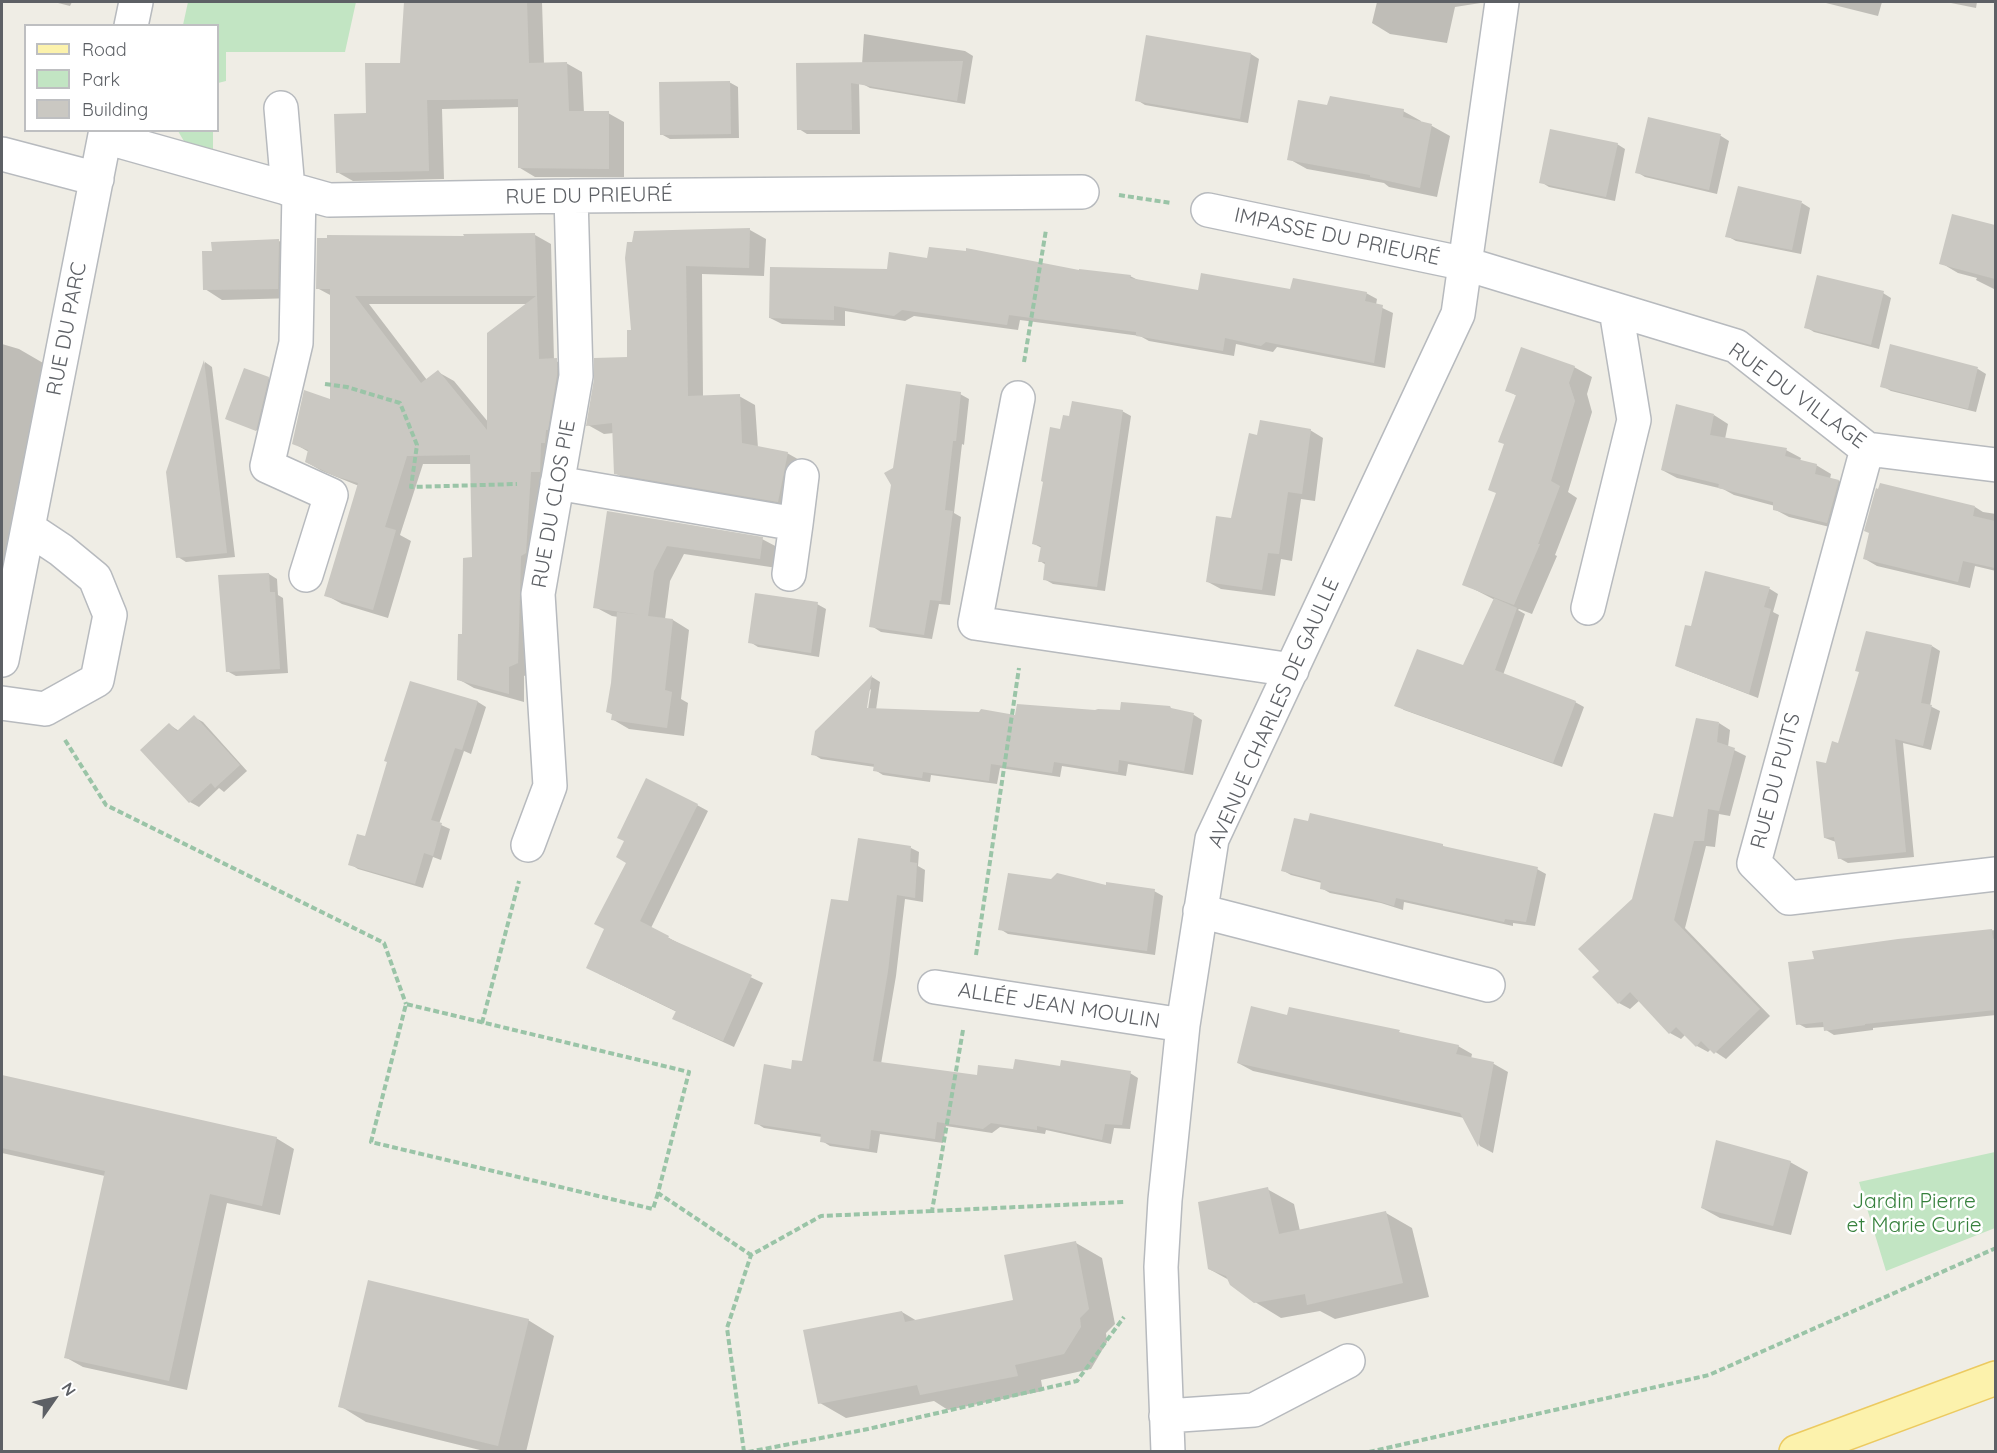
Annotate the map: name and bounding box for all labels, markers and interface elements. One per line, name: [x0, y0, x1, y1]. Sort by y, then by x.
legend: [24, 24, 219, 132]
text: Road: [82, 38, 127, 61]
text: Park: [82, 68, 120, 91]
text: Building: [82, 98, 148, 121]
street label: RUE DU PRIEURÉ: [505, 182, 673, 210]
street label: IMPASSE DU PRIEURÉ: [1232, 203, 1442, 271]
street label: RUE DU PARC: [42, 260, 92, 398]
street label: RUE DU VILLAGE: [1723, 338, 1871, 454]
street label: RUE DU CLOS PIE: [527, 418, 581, 590]
street label: AVENUE CHARLES DE GAULLE: [1203, 574, 1345, 852]
street label: RUE DU PUITS: [1746, 710, 1806, 852]
street label: ALLÉE JEAN MOULIN: [956, 978, 1162, 1034]
park label: Jardin Pierre et Marie Curie: [1846, 1189, 1982, 1239]
north arrow: [24, 1369, 84, 1429]
text: N: [57, 1378, 80, 1399]

